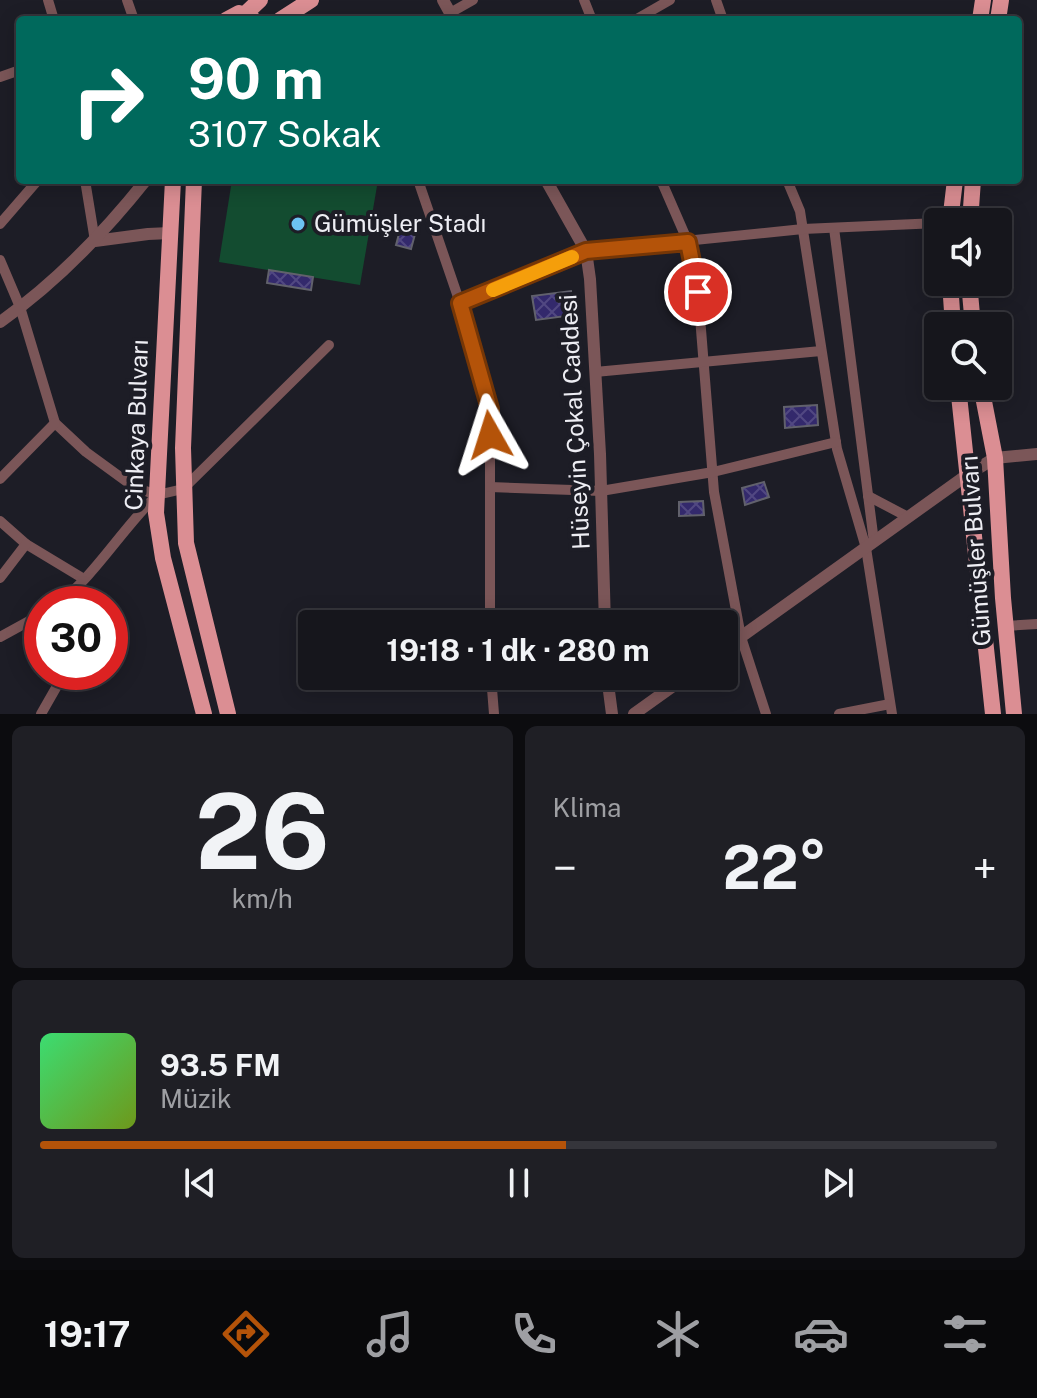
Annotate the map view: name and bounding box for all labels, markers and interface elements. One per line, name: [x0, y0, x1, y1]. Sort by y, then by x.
text: 90 m: [188, 46, 324, 112]
icon: right: [56, 48, 160, 152]
text: 3107 Sokak: [188, 113, 381, 155]
map controls: [924, 208, 1012, 400]
button: sound: [924, 208, 1012, 296]
place label: Gümüşler Stadı: [314, 209, 486, 237]
marker: Gümüşler Stadı: [289, 215, 307, 233]
pin: [664, 258, 732, 326]
icon: arrive: [676, 270, 720, 314]
street label: Hüseyin Çokal Caddesi: [553, 294, 595, 550]
button: search: [924, 312, 1012, 400]
street label: Cinkaya Bulvarı: [119, 339, 153, 511]
position arrow: [448, 393, 532, 477]
street label: Gümüşler Bulvarı: [954, 455, 996, 647]
speed limit sign: 30: [24, 586, 128, 690]
text: 19:18 · 1 dk · 280 m: [386, 632, 650, 668]
text: 26: [195, 770, 330, 892]
text: Klima: [553, 792, 621, 823]
text: 22°: [722, 832, 827, 903]
text: −: [553, 842, 577, 894]
text: +: [973, 842, 997, 894]
text: km/h: [232, 883, 293, 914]
text: 93.5 FM: [160, 1047, 281, 1083]
text: Müzik: [160, 1083, 232, 1114]
icon: previous: [178, 1161, 222, 1205]
icon: pause: [497, 1161, 541, 1205]
icon: next: [816, 1161, 860, 1205]
icon: directions: [218, 1306, 274, 1362]
icon: music: [362, 1306, 418, 1362]
icon: phone: [506, 1306, 562, 1362]
icon: climate: [650, 1306, 706, 1362]
icon: car: [793, 1306, 849, 1362]
icon: filters: [937, 1306, 993, 1362]
text: 19:17: [44, 1313, 131, 1355]

